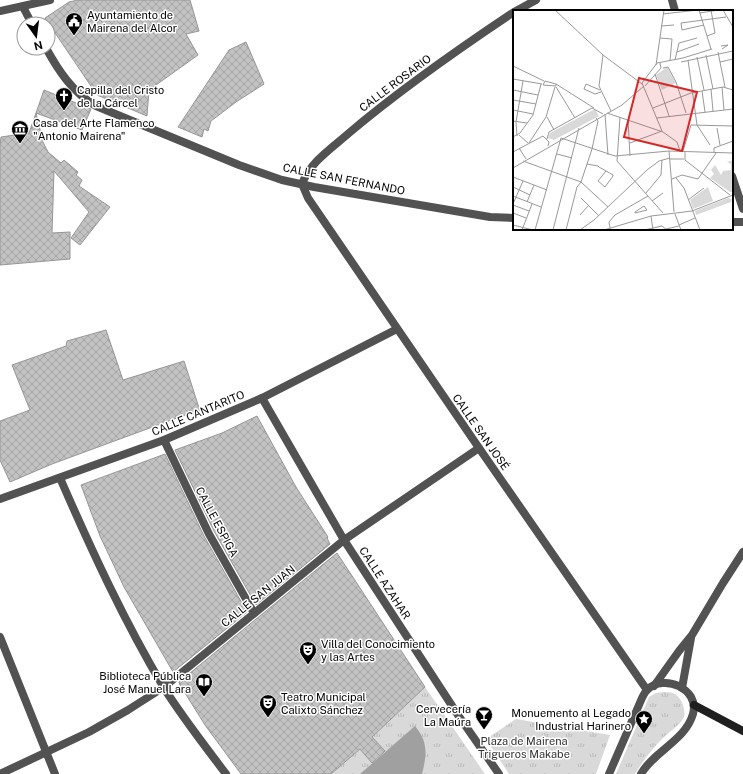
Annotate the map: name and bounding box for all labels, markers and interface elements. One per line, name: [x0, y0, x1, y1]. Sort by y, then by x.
place label: Ayuntamiento de Mairena del Alcor: [87, 9, 177, 34]
inset map: [513, 10, 733, 230]
public building icon: Ayuntamiento de Mairena del Alcor: [64, 11, 84, 36]
north arrow: [16, 16, 56, 56]
text: N: [33, 39, 44, 53]
street label: CALLE ROSARIO: [357, 52, 433, 114]
place label: Capilla del Cristo de la Cárcel: [77, 84, 164, 109]
church icon: Capilla del Cristo de la Cárcel: [54, 86, 74, 111]
place label: Casa del Arte Flamenco "Antonio Mairena": [33, 117, 155, 142]
museum icon: Casa del Arte Flamenco "Antonio Mairena": [10, 119, 30, 144]
street label: CALLE SAN FERNANDO: [282, 161, 406, 197]
street label: CALLE CANTARITO: [150, 388, 246, 438]
street label: CALLE SAN JOSÉ: [450, 391, 513, 472]
street label: CALLE ESPIGA: [193, 485, 241, 559]
street label: CALLE AZAHAR: [357, 545, 413, 621]
street label: CALLE SAN JUAN: [219, 563, 297, 629]
place label: Villa del Conocimiento y las Artes: [321, 638, 435, 663]
theatre icon: Villa del Conocimiento y las Artes: [298, 640, 318, 665]
place label: Biblioteca Pública José Manuel Lara: [99, 670, 191, 695]
library icon: Biblioteca Pública José Manuel Lara: [194, 672, 214, 697]
place label: Teatro Municipal Calixto Sánchez: [281, 691, 366, 716]
theatre icon: Teatro Municipal Calixto Sánchez: [258, 693, 278, 718]
place label: Cervecería La Maúra: [416, 703, 471, 728]
bar icon: Cervecería La Maúra: [474, 705, 494, 730]
place label: Monuemento al Legado Industrial Harinero: [511, 707, 631, 732]
place icon: Monuemento al Legado Industrial Harinero: [634, 709, 654, 734]
park label: Plaza de Mairena Trigueros Makabe: [478, 735, 570, 760]

